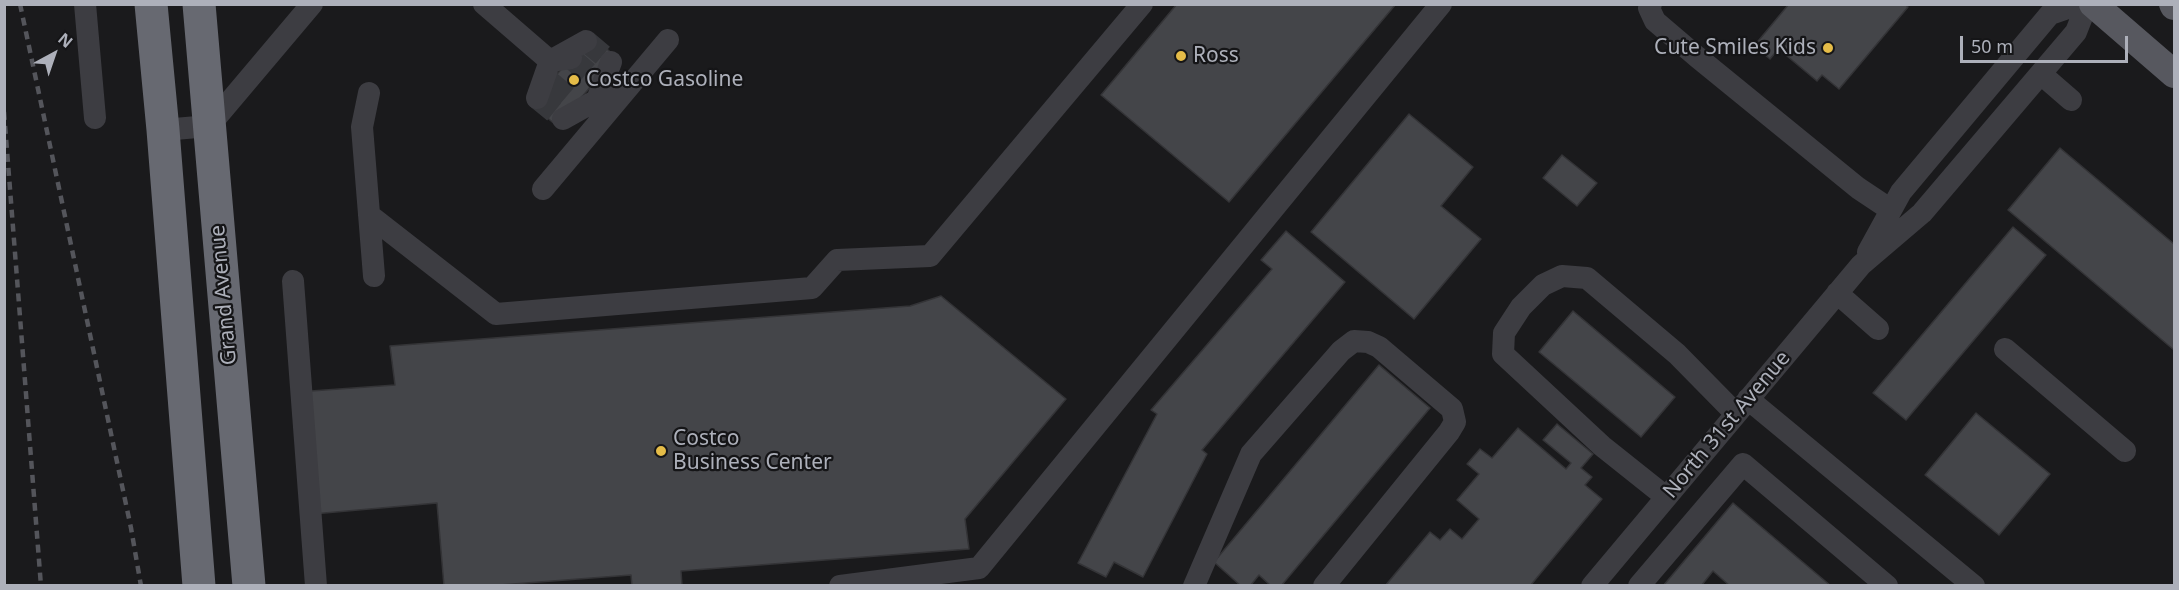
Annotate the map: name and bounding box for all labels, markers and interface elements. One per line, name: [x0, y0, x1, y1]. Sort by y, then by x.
north arrow: [24, 24, 84, 84]
scale bar: [1963, 24, 2131, 62]
text: N: [54, 28, 78, 53]
text: 50 m: [1971, 34, 2013, 58]
place label: Cute Smiles Kids: [1654, 35, 1816, 61]
marker: Cute Smiles Kids: [1821, 41, 1835, 55]
place label: Ross: [1193, 43, 1239, 69]
marker: Ross: [1174, 49, 1188, 63]
place label: Costco Gasoline: [586, 67, 743, 93]
marker: Costco Gasoline: [567, 73, 581, 87]
street label: Grand Avenue: [205, 224, 243, 366]
street label: North 31st Avenue: [1658, 346, 1796, 504]
place label: Costco Business Center: [673, 426, 832, 476]
marker: Costco Business Center: [654, 444, 668, 458]

